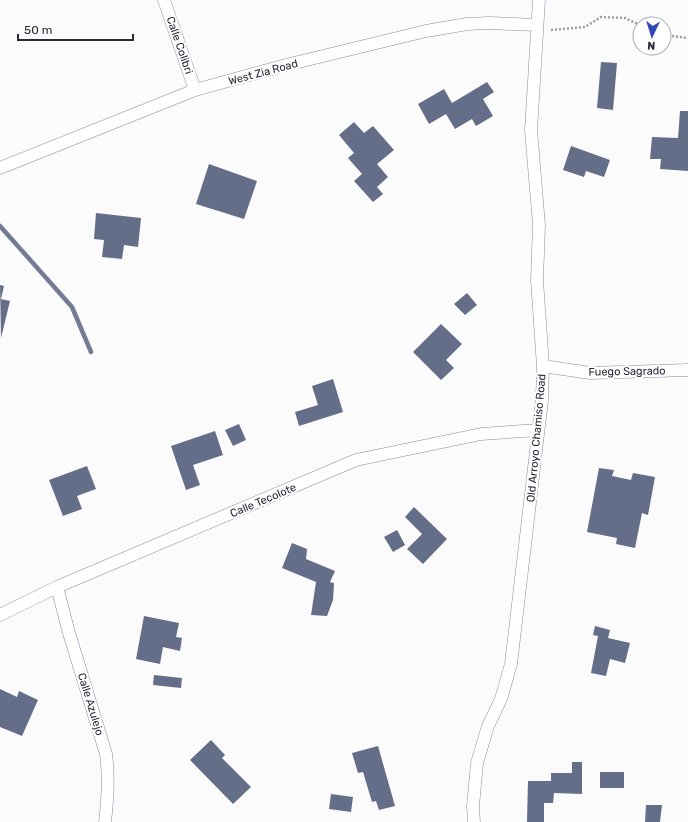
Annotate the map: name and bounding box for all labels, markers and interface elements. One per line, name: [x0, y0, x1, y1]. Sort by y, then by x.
street label: Calle Colibri: [164, 15, 195, 76]
scale bar: [18, 16, 133, 42]
north arrow: [632, 16, 672, 56]
text: 50 m: [24, 23, 52, 37]
text: N: [647, 39, 656, 52]
street label: West Zia Road: [227, 57, 299, 88]
street label: Fuego Sagrado: [588, 364, 666, 379]
street label: Old Arroyo Chamiso Road: [524, 373, 549, 503]
street label: Calle Tecolote: [228, 481, 298, 520]
street label: Calle Azulejo: [75, 671, 106, 737]

